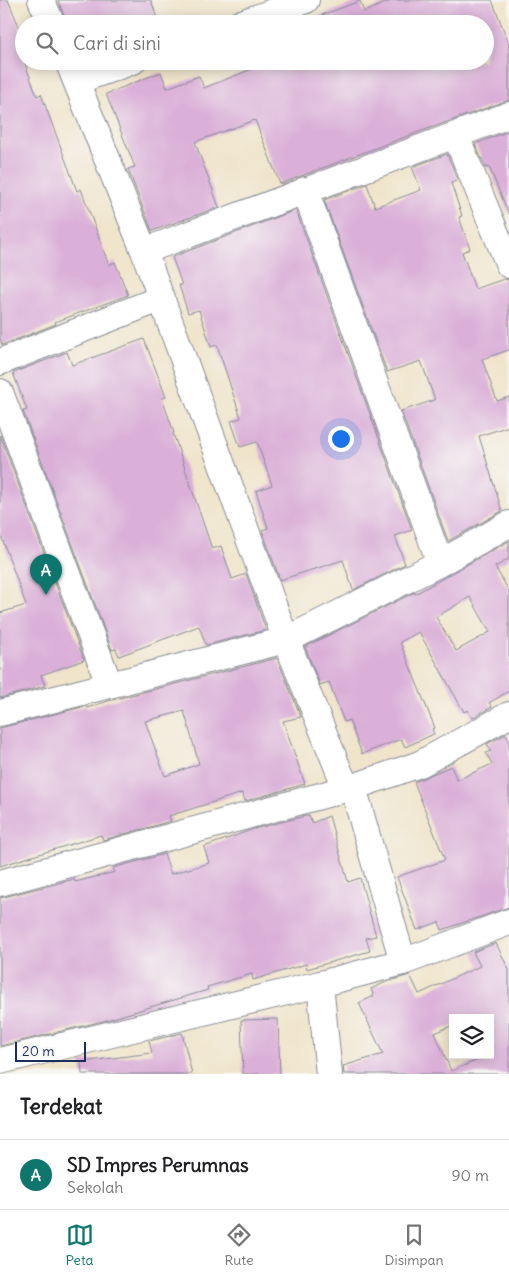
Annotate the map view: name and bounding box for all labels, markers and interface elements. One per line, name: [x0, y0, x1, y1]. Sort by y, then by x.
search box: [15, 15, 494, 70]
icon: search: [33, 29, 61, 57]
text: Cari di sini: [73, 31, 161, 55]
your location: [328, 426, 354, 452]
pin: A: [30, 554, 62, 595]
map controls: [449, 1014, 494, 1059]
button: layers: [449, 1014, 494, 1059]
scale bar: [15, 1039, 86, 1062]
text: 20 m: [22, 1042, 55, 1060]
text: Terdekat: [20, 1093, 102, 1120]
text: SD Impres Perumnas: [67, 1153, 249, 1177]
text: A: [31, 1165, 41, 1185]
text: 90 m: [451, 1165, 489, 1185]
text: Sekolah: [67, 1177, 124, 1197]
tab: Peta: [65, 1221, 94, 1269]
tab: Rute: [225, 1221, 254, 1269]
tab: Disimpan: [385, 1221, 444, 1269]

